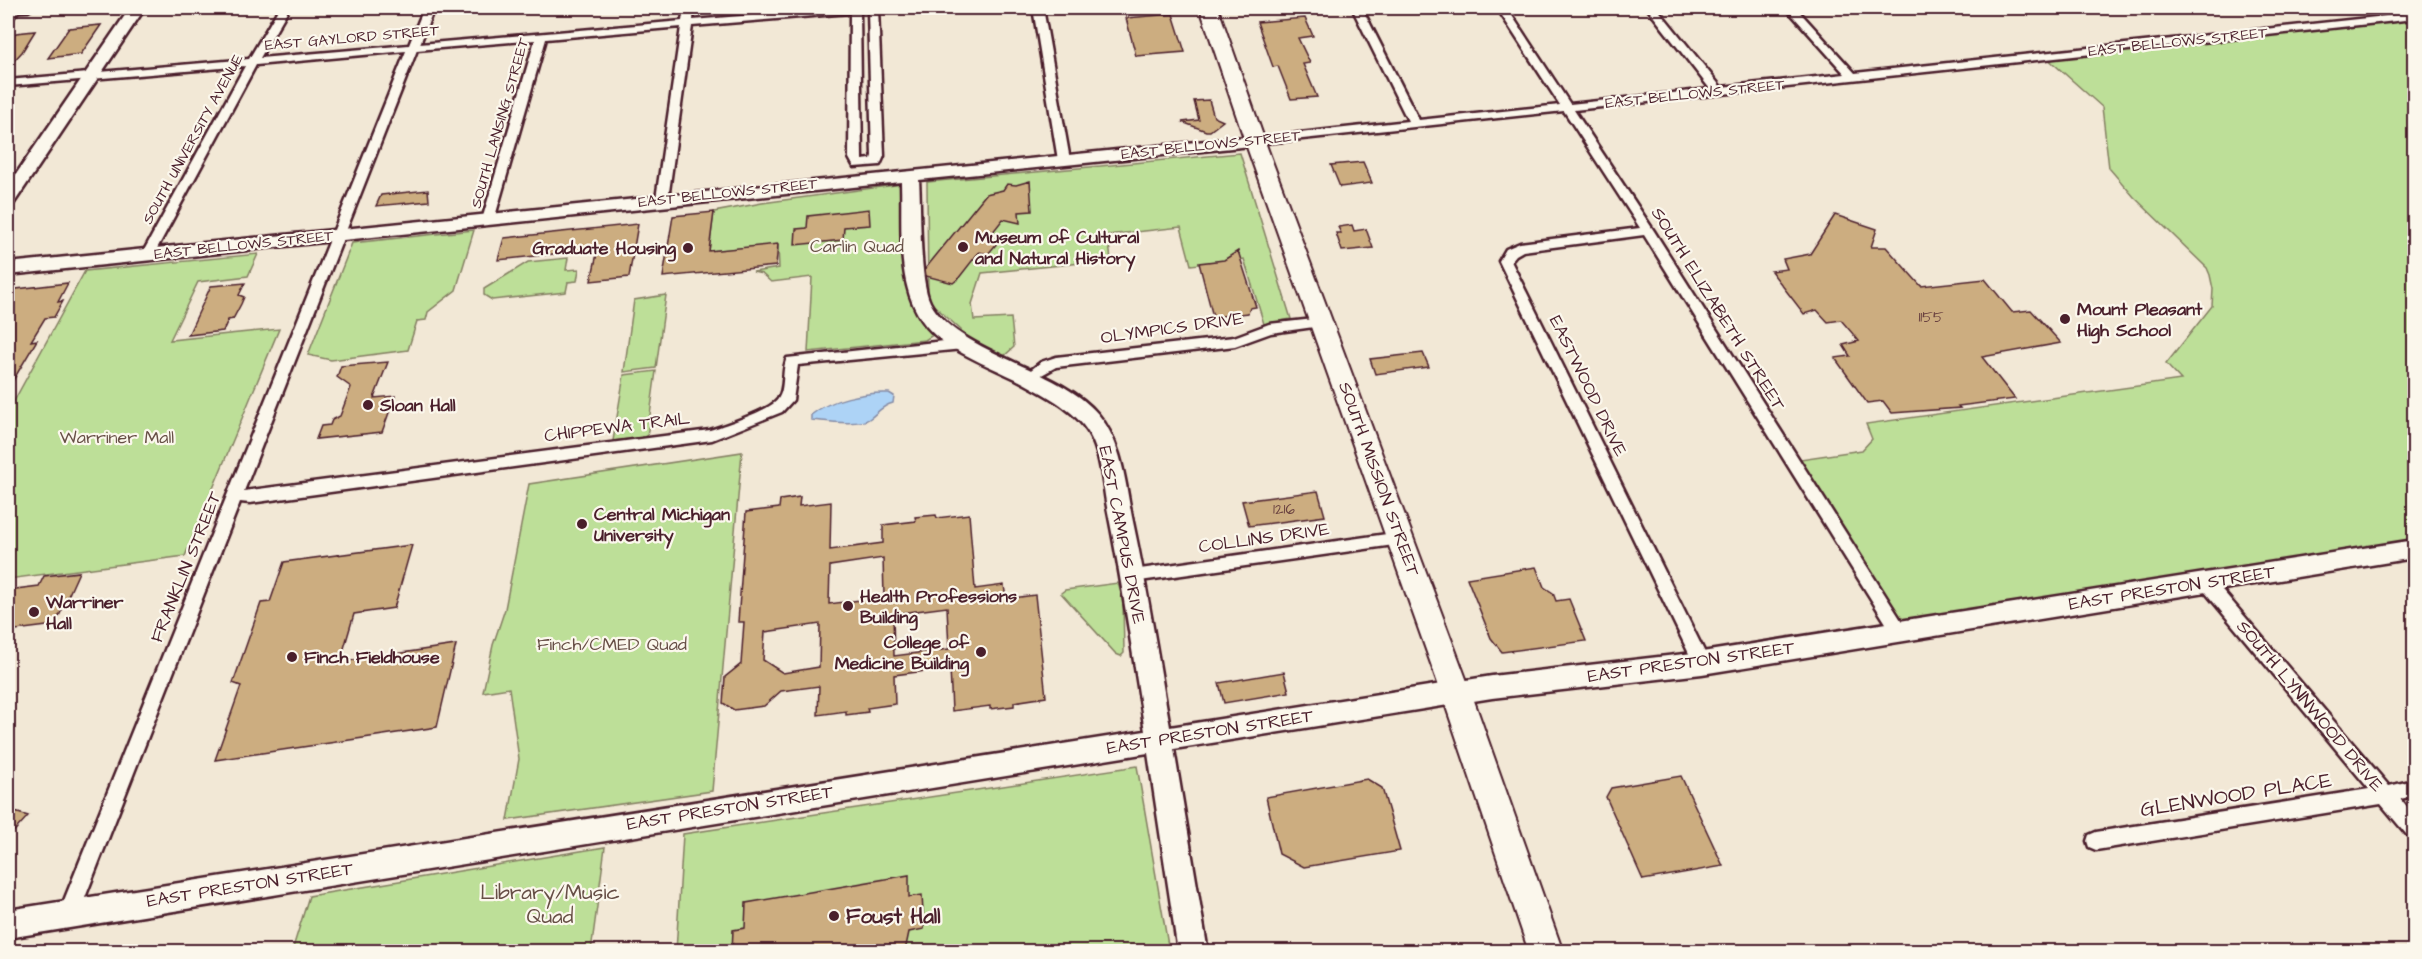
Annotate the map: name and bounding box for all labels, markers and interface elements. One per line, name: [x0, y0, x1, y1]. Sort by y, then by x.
street label: EAST GAYLORD STREET: [264, 20, 441, 56]
street label: EAST BELLOWS STREET: [2087, 22, 2269, 62]
street label: SOUTH LANSING STREET: [466, 35, 535, 211]
street label: SOUTH UNIVERSITY AVENUE: [137, 50, 249, 228]
street label: EAST BELLOWS STREET: [1604, 74, 1786, 114]
street label: EAST BELLOWS STREET: [1120, 125, 1302, 165]
street label: EAST BELLOWS STREET: [637, 173, 819, 213]
street label: SOUTH ELIZABETH STREET: [1645, 203, 1791, 416]
street label: EAST BELLOWS STREET: [153, 225, 335, 265]
place label: Museum of Cultural and Natural History: [974, 225, 1139, 272]
park label: Carlin Quad: [810, 234, 904, 259]
place label: Graduate Housing: [532, 236, 677, 262]
marker: Museum of Cultural and Natural History: [956, 240, 970, 254]
marker: Graduate Housing: [681, 241, 695, 255]
place label: Mount Pleasant High School: [2077, 297, 2203, 344]
street label: OLYMPICS DRIVE: [1099, 306, 1245, 350]
house number: 1155: [1918, 307, 1944, 328]
street label: EASTWOOD DRIVE: [1543, 311, 1633, 461]
marker: Mount Pleasant High School: [2058, 312, 2072, 326]
street label: SOUTH MISSION STREET: [1332, 378, 1426, 580]
place label: Sloan Hall: [379, 393, 456, 418]
marker: Sloan Hall: [361, 398, 375, 412]
street label: CHIPPEWA TRAIL: [543, 406, 692, 448]
park label: Warriner Mall: [60, 425, 174, 450]
street label: EAST CAMPUS DRIVE: [1092, 444, 1152, 626]
street label: FRANKLIN STREET: [144, 487, 228, 646]
house number: 1216: [1273, 499, 1296, 520]
place label: Central Michigan University: [594, 502, 730, 549]
street label: COLLINS DRIVE: [1197, 516, 1331, 560]
marker: Central Michigan University: [575, 517, 589, 531]
street label: EAST PRESTON STREET: [2067, 559, 2278, 617]
place label: Health Professions Building: [860, 584, 1017, 631]
place label: Warriner Hall: [45, 590, 123, 636]
marker: Health Professions Building: [841, 599, 855, 613]
marker: Warriner Hall: [27, 605, 41, 619]
street label: SOUTH LYNNWOOD DRIVE: [2231, 615, 2389, 797]
place label: College of Medicine Building: [835, 630, 970, 677]
park label: Finch/CMED Quad: [537, 632, 687, 657]
street label: EAST PRESTON STREET: [1586, 635, 1797, 689]
place label: Finch Fieldhouse: [304, 645, 440, 670]
marker: College of Medicine Building: [974, 645, 988, 659]
marker: Finch Fieldhouse: [285, 650, 299, 664]
street label: EAST PRESTON STREET: [1105, 703, 1316, 761]
street label: GLENWOOD PLACE: [2138, 765, 2334, 824]
street label: EAST PRESTON STREET: [625, 779, 836, 837]
street label: EAST PRESTON STREET: [145, 856, 356, 914]
park label: Library/Music Quad: [480, 878, 620, 931]
place label: Foust Hall: [846, 902, 941, 931]
marker: Foust Hall: [827, 909, 841, 923]

